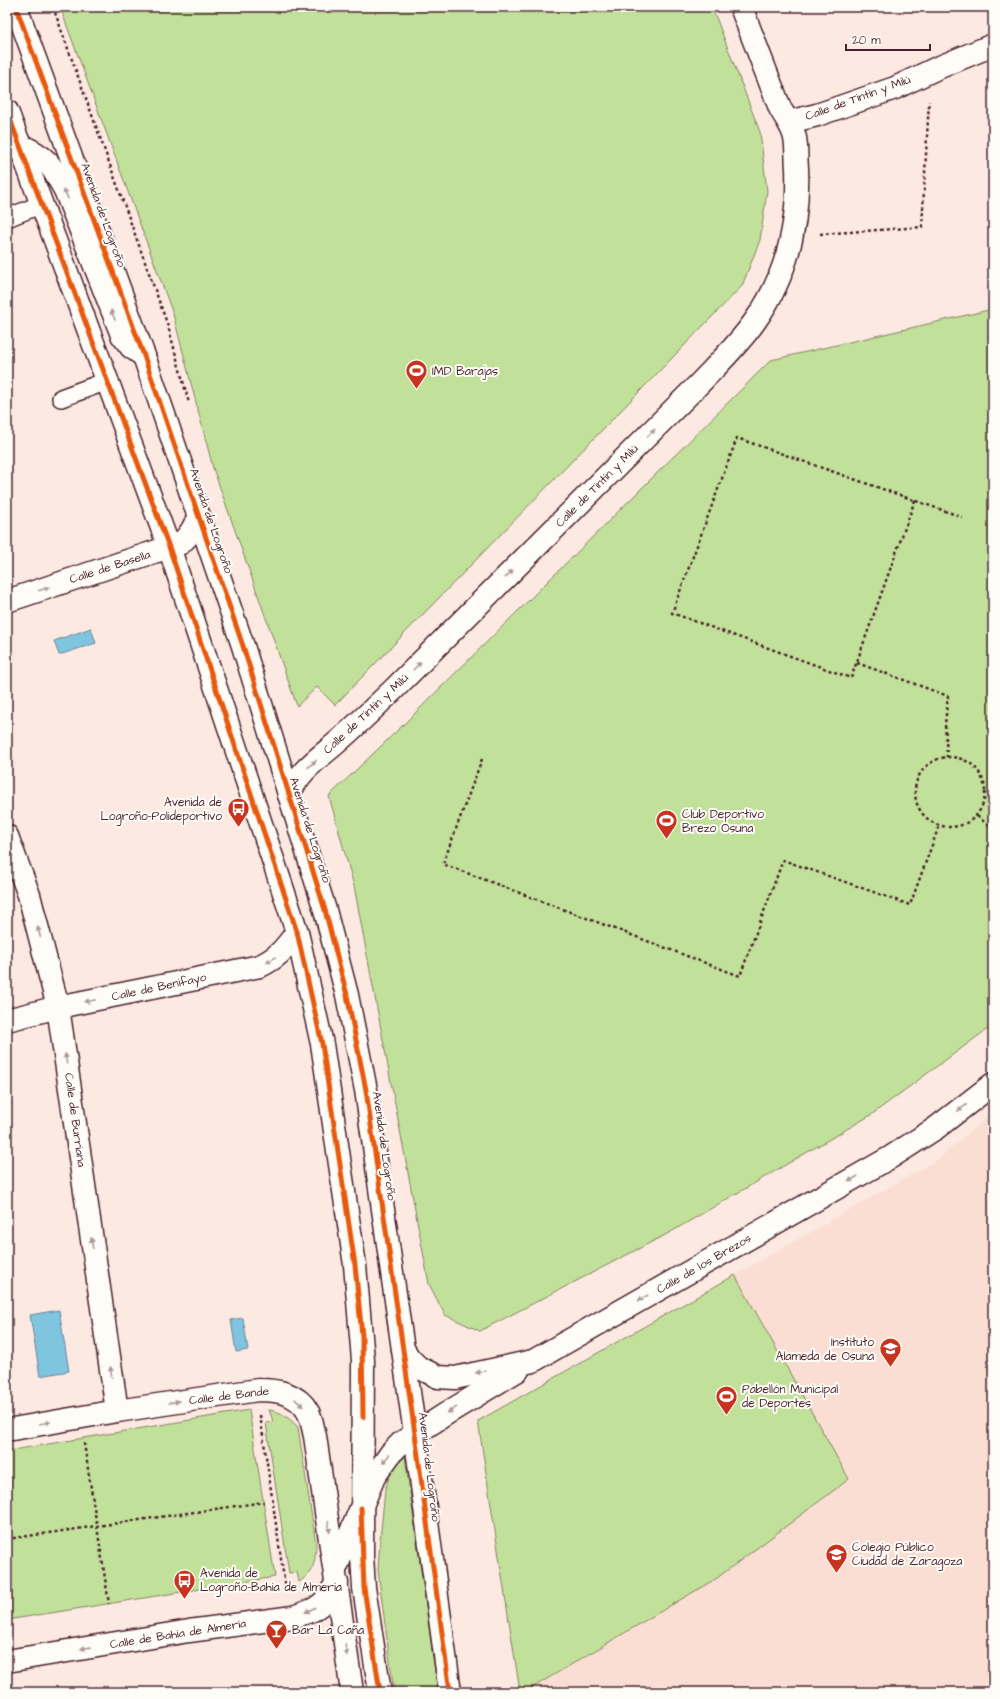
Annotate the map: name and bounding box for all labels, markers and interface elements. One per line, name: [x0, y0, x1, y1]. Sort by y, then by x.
scale bar: [846, 26, 930, 52]
text: 20 m: [852, 32, 881, 49]
street label: Calle de Tintín y Milú: [803, 71, 913, 126]
street label: Avenida de Logroño: [75, 160, 130, 270]
one-way arrow: [63, 188, 69, 199]
one-way arrow: [110, 308, 116, 320]
sports icon: IMD Barajas: [404, 358, 430, 391]
place label: IMD Barajas: [432, 363, 498, 380]
one-way arrow: [646, 428, 656, 438]
street label: Calle de Tintín y Milú: [552, 441, 643, 532]
street label: Avenida de Logroño: [184, 466, 237, 576]
street label: Calle de Basella: [67, 546, 153, 588]
one-way arrow: [504, 569, 514, 579]
one-way arrow: [38, 586, 50, 592]
one-way arrow: [412, 661, 422, 671]
street label: Calle de Tintín y Milú: [320, 670, 413, 759]
one-way arrow: [307, 759, 317, 769]
street label: Avenida de Logroño: [284, 775, 335, 886]
place label: Avenida de Logroño-Polideportivo: [100, 794, 222, 826]
bus stop icon: Avenida de Logroño-Polideportivo: [225, 796, 251, 829]
place label: Club Deportivo Brezo Osuna: [682, 806, 764, 837]
sports icon: Club Deportivo Brezo Osuna: [654, 808, 680, 841]
one-way arrow: [36, 926, 42, 938]
one-way arrow: [265, 957, 277, 964]
street label: Calle de Benifayo: [110, 969, 208, 1006]
one-way arrow: [84, 998, 96, 1004]
one-way arrow: [63, 1053, 69, 1065]
street label: Calle de Burriana: [60, 1072, 90, 1168]
street label: Avenida de Logroño: [367, 1090, 400, 1202]
one-way arrow: [957, 1104, 968, 1112]
one-way arrow: [847, 1175, 859, 1182]
street label: Calle de los Brezos: [653, 1230, 755, 1298]
one-way arrow: [89, 1237, 95, 1249]
one-way arrow: [637, 1295, 649, 1302]
place label: Instituto Alameda de Osuna: [776, 1334, 874, 1365]
school or university icon: Instituto Alameda de Osuna: [877, 1336, 903, 1369]
one-way arrow: [108, 1366, 114, 1378]
one-way arrow: [475, 1370, 487, 1376]
place label: Pabellón Municipal de Deportes: [742, 1381, 838, 1412]
street label: Calle de Bande: [188, 1383, 270, 1409]
sports icon: Pabellón Municipal de Deportes: [714, 1383, 740, 1416]
one-way arrow: [294, 1398, 304, 1407]
one-way arrow: [168, 1399, 180, 1405]
one-way arrow: [446, 1406, 457, 1414]
street label: Avenida de Logroño: [413, 1411, 444, 1523]
one-way arrow: [39, 1420, 52, 1426]
one-way arrow: [381, 1453, 390, 1464]
one-way arrow: [326, 1521, 332, 1533]
place label: Colegio Público Ciudad de Zaragoza: [852, 1539, 962, 1571]
school or university icon: Colegio Público Ciudad de Zaragoza: [823, 1541, 849, 1574]
place label: Avenida de Logroño-Bahía de Almería: [200, 1565, 342, 1597]
bus stop icon: Avenida de Logroño-Bahía de Almería: [172, 1567, 198, 1600]
one-way arrow: [305, 1607, 316, 1614]
street label: Calle de Bahía de Almería: [109, 1615, 247, 1653]
bar icon: Bar La Caña: [264, 1617, 290, 1650]
place label: Bar La Caña: [292, 1622, 364, 1639]
one-way arrow: [343, 1644, 349, 1656]
one-way arrow: [80, 1645, 92, 1651]

